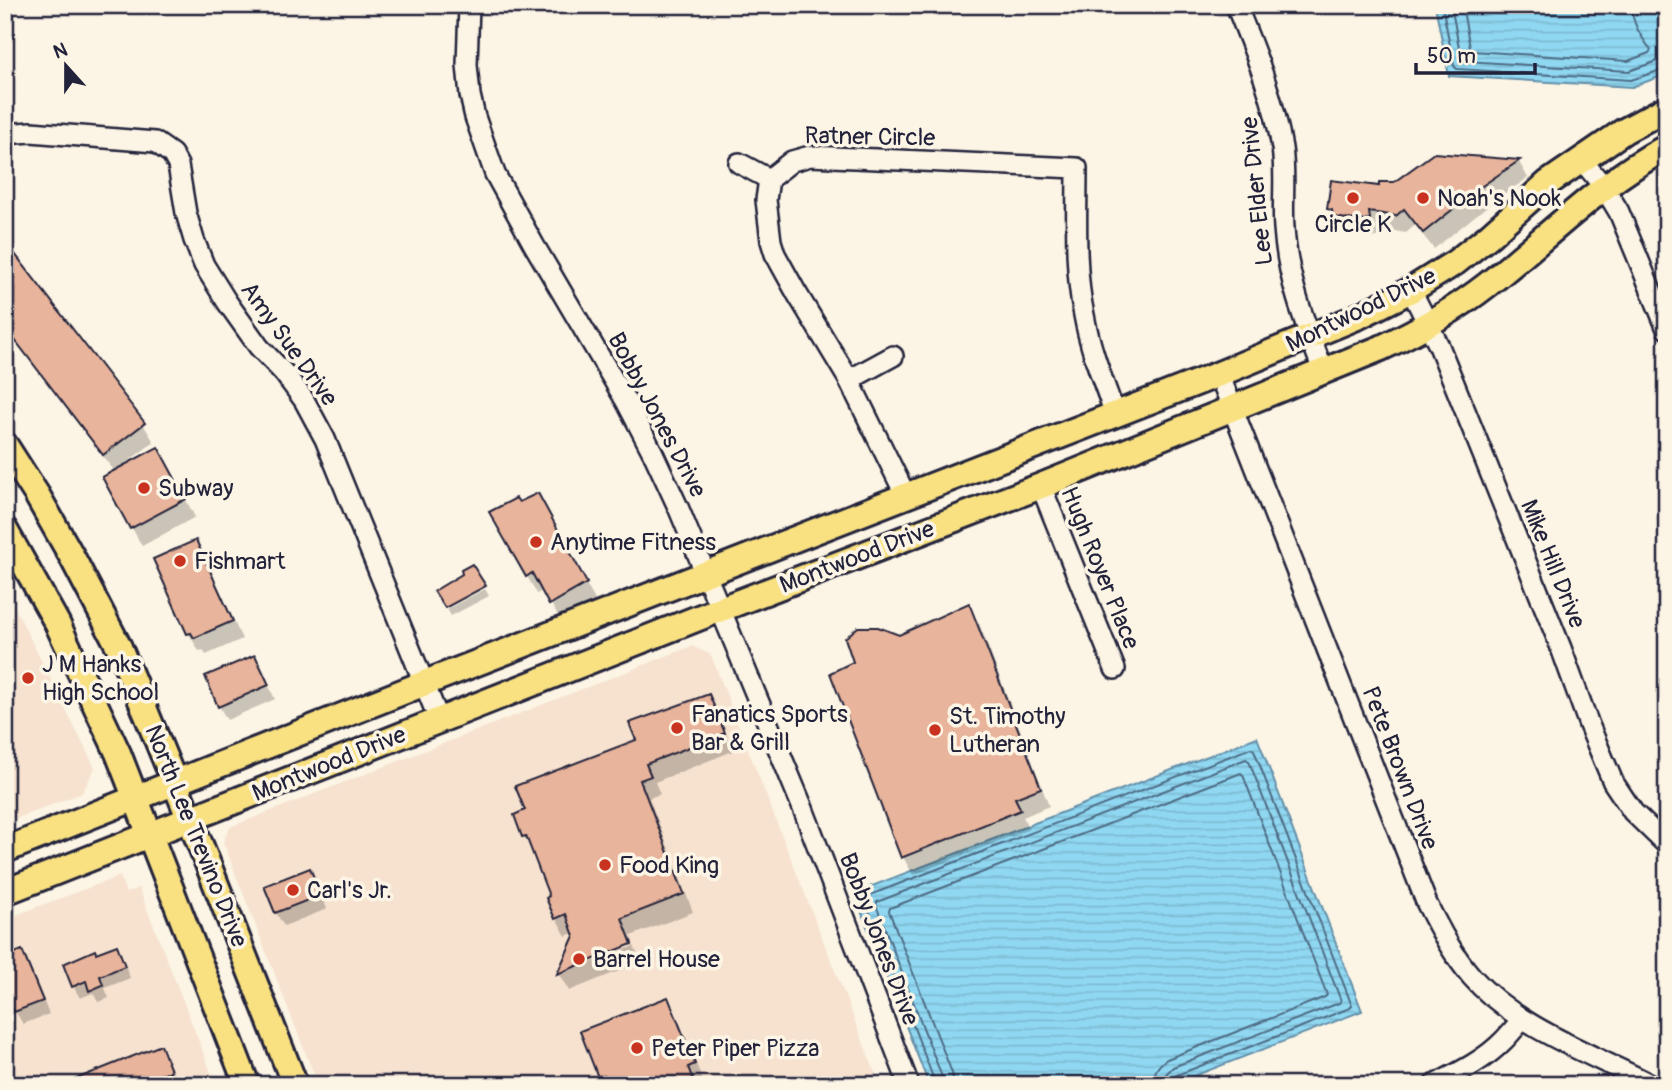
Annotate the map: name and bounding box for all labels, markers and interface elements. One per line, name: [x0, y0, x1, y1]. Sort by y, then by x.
north arrow: [32, 32, 102, 102]
scale bar: [1416, 32, 1536, 76]
text: N: [50, 38, 71, 65]
text: 50 m: [1427, 43, 1476, 70]
street label: Lee Elder Drive: [1235, 115, 1279, 267]
street label: Ratner Circle: [804, 121, 936, 153]
place label: Noah's Nook: [1437, 184, 1561, 213]
marker: Circle K: [1345, 190, 1361, 206]
marker: Noah's Nook: [1415, 190, 1431, 206]
place label: Circle K: [1314, 210, 1392, 239]
street label: Montwood Drive: [1281, 261, 1441, 359]
street label: Amy Sue Drive: [234, 276, 344, 412]
street label: Bobby Jones Drive: [601, 328, 713, 502]
place label: Subway: [158, 474, 233, 503]
marker: Subway: [136, 480, 152, 496]
street label: Hugh Royer Place: [1054, 483, 1146, 654]
street label: Mike Hill Drive: [1514, 496, 1592, 633]
street label: Montwood Drive: [776, 514, 939, 600]
place label: Anytime Fitness: [550, 528, 716, 557]
marker: Anytime Fitness: [528, 534, 544, 550]
place label: Fishmart: [194, 547, 286, 576]
marker: Fishmart: [172, 553, 188, 569]
place label: J M Hanks High School: [42, 650, 159, 707]
marker: J M Hanks High School: [20, 670, 36, 686]
street label: Pete Brown Drive: [1356, 682, 1444, 854]
place label: Fanatics Sports Bar & Grill: [691, 700, 848, 757]
place label: St. Timothy Lutheran: [949, 702, 1066, 759]
street label: Montwood Drive: [248, 720, 410, 808]
marker: Fanatics Sports Bar & Grill: [669, 720, 685, 736]
street label: North Lee Trevino Drive: [138, 721, 254, 951]
marker: St. Timothy Lutheran: [927, 722, 943, 738]
street label: Bobby Jones Drive: [833, 849, 925, 1029]
place label: Food King: [619, 851, 719, 880]
marker: Food King: [597, 857, 613, 873]
place label: Carl's Jr.: [307, 876, 392, 905]
marker: Carl's Jr.: [285, 882, 301, 898]
place label: Barrel House: [593, 945, 720, 974]
marker: Barrel House: [571, 951, 587, 967]
place label: Peter Piper Pizza: [651, 1034, 820, 1063]
marker: Peter Piper Pizza: [629, 1040, 645, 1056]

